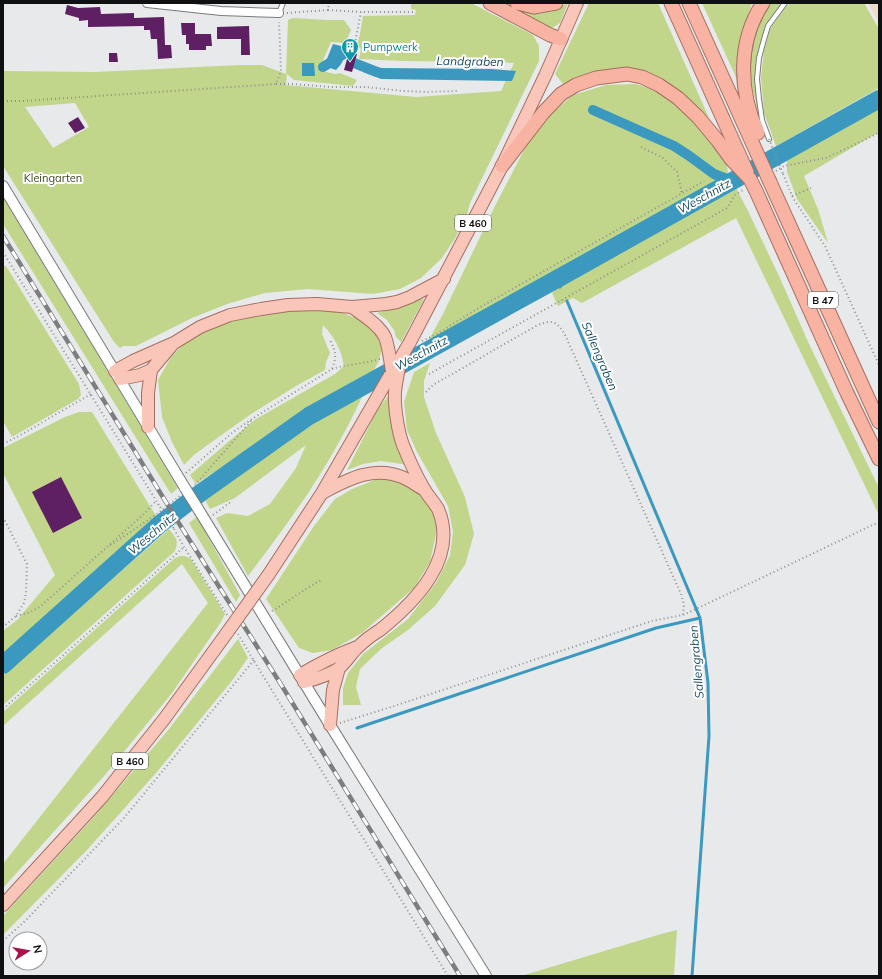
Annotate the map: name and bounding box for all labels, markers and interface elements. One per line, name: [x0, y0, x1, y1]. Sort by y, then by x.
building icon: Pumpwerk: [340, 37, 360, 62]
place label: Pumpwerk: [363, 40, 418, 54]
water label: Landgraben: [436, 53, 504, 69]
park label: Kleingarten: [24, 171, 82, 185]
water label: Weschnitz: [675, 175, 734, 217]
road number: B 460: [455, 215, 491, 231]
road number: B 47: [808, 292, 838, 308]
water label: Sallengraben: [579, 319, 621, 393]
water label: Weschnitz: [392, 332, 451, 374]
water label: Weschnitz: [125, 508, 180, 558]
water label: Sallengraben: [685, 625, 707, 699]
road number: B 460: [112, 753, 148, 769]
north arrow: [8, 931, 48, 971]
text: N: [30, 944, 45, 955]

